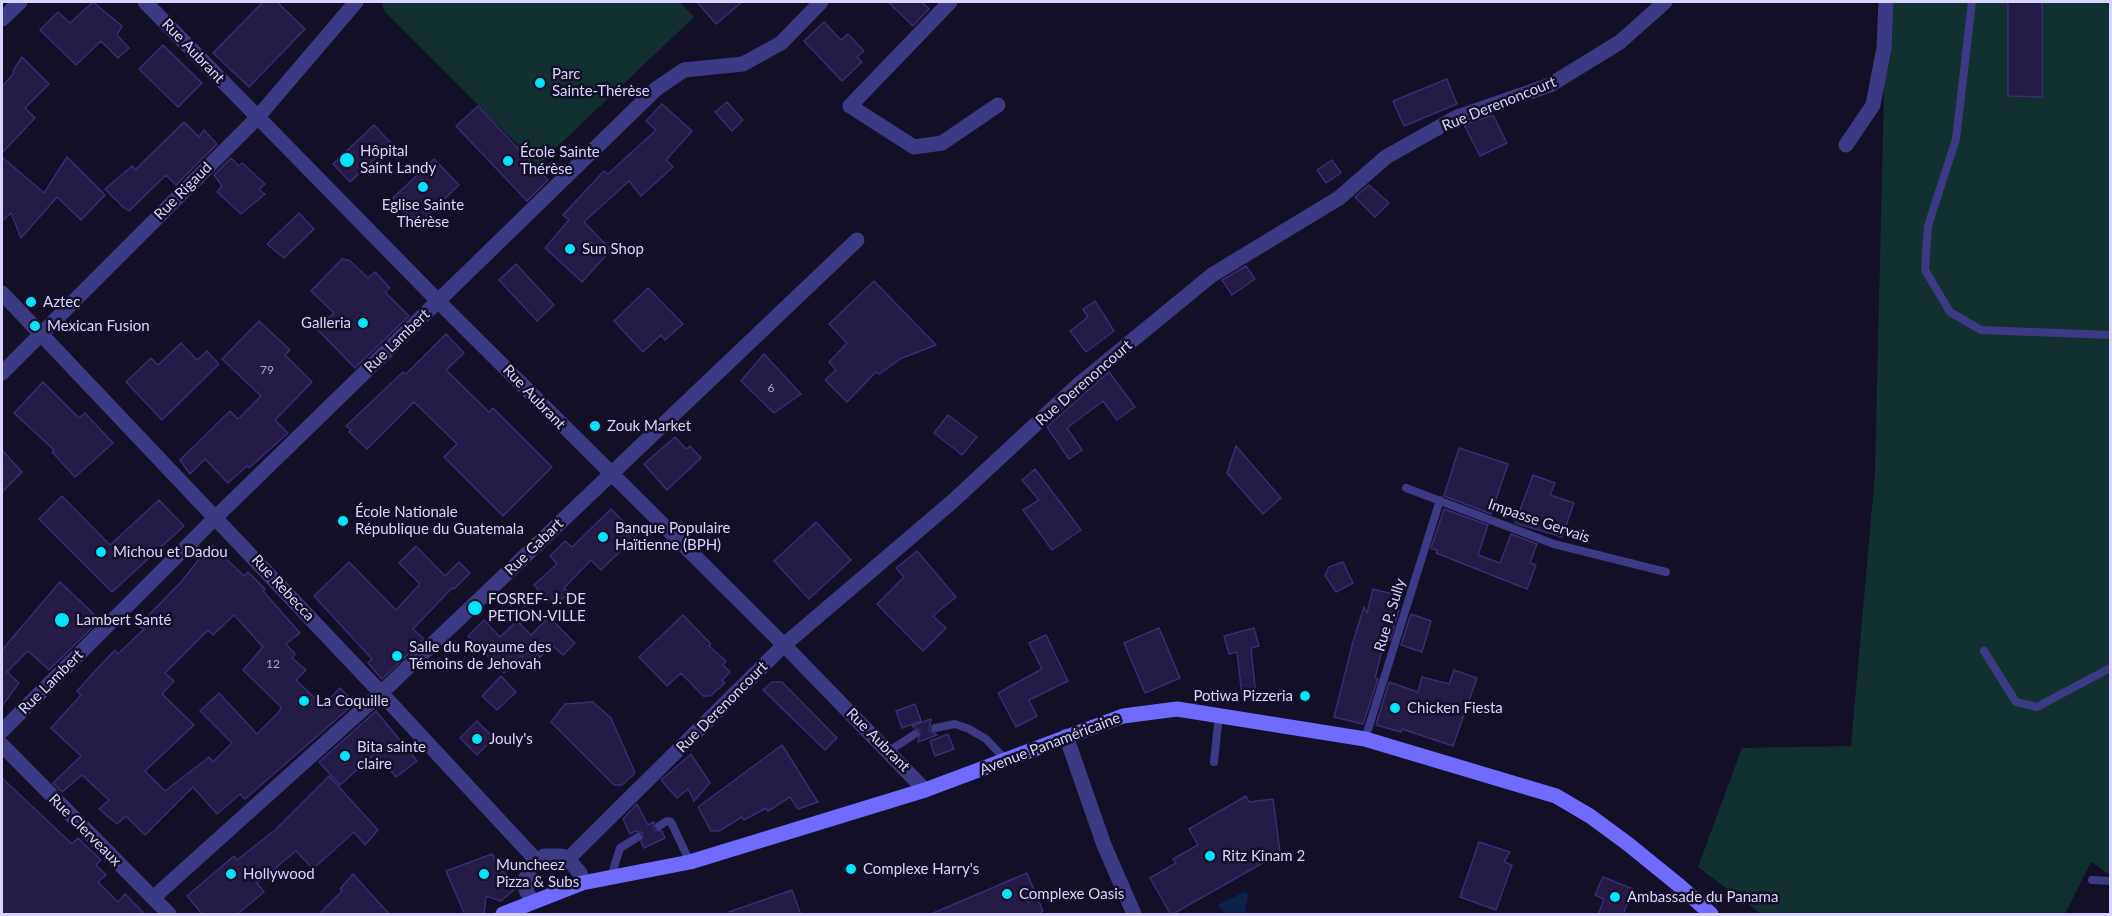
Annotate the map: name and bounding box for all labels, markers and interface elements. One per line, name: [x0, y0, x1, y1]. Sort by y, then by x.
street label: Rue Aubrant: [158, 15, 228, 87]
place label: Parc Sainte-Thérèse: [552, 65, 650, 100]
street label: Rue Derenoncourt: [1439, 73, 1559, 135]
marker: Parc Sainte-Thérèse: [533, 76, 547, 90]
place label: Hôpital Saint Landy: [360, 142, 436, 177]
place label: École Sainte Thérèse: [520, 143, 600, 178]
marker: Hôpital Saint Landy: [338, 151, 356, 169]
marker: École Sainte Thérèse: [501, 154, 515, 168]
street label: Rue Rigaud: [150, 158, 216, 224]
marker: Eglise Sainte Thérèse: [416, 180, 430, 194]
place label: Eglise Sainte Thérèse: [382, 196, 464, 231]
place label: Sun Shop: [582, 240, 644, 258]
marker: Sun Shop: [563, 242, 577, 256]
place label: Aztec: [43, 293, 80, 311]
marker: Aztec: [24, 295, 38, 309]
street label: Rue Lambert: [361, 305, 433, 377]
place label: Galleria: [301, 314, 351, 332]
marker: Galleria: [356, 316, 370, 330]
place label: Mexican Fusion: [47, 317, 150, 335]
marker: Mexican Fusion: [28, 319, 42, 333]
street label: Rue Derenoncourt: [1032, 336, 1136, 430]
street label: Rue Aubrant: [499, 361, 569, 433]
house number: 79: [260, 363, 274, 377]
house number: 6: [768, 381, 774, 395]
place label: Zouk Market: [607, 417, 691, 435]
marker: Zouk Market: [588, 419, 602, 433]
street label: Impasse Gervais: [1486, 495, 1592, 547]
place label: École Nationale République du Guatemala: [355, 503, 524, 538]
marker: École Nationale République du Guatemala: [336, 514, 350, 528]
street label: Rue Gabart: [501, 515, 567, 579]
place label: Banque Populaire Haïtienne (BPH): [615, 519, 730, 554]
marker: Banque Populaire Haïtienne (BPH): [596, 530, 610, 544]
place label: Michou et Dadou: [113, 543, 228, 561]
marker: Michou et Dadou: [94, 545, 108, 559]
street label: Rue Rebecca: [248, 551, 318, 625]
street label: Rue P. Sully: [1370, 576, 1410, 654]
place label: FOSREF- J. DE PETION-VILLE: [488, 590, 586, 625]
marker: FOSREF- J. DE PETION-VILLE: [466, 599, 484, 617]
marker: Lambert Santé: [53, 611, 71, 629]
place label: Lambert Santé: [76, 611, 172, 629]
place label: Salle du Royaume des Témoins de Jehovah: [409, 638, 551, 673]
street label: Rue Lambert: [15, 646, 87, 718]
marker: Salle du Royaume des Témoins de Jehovah: [390, 649, 404, 663]
house number: 12: [266, 657, 280, 671]
street label: Rue Derenoncourt: [673, 658, 771, 756]
place label: Potiwa Pizzeria: [1193, 687, 1293, 705]
marker: Potiwa Pizzeria: [1298, 689, 1312, 703]
place label: La Coquille: [316, 692, 389, 710]
marker: La Coquille: [297, 694, 311, 708]
place label: Chicken Fiesta: [1407, 699, 1503, 717]
marker: Chicken Fiesta: [1388, 701, 1402, 715]
street label: Rue Aubrant: [843, 705, 913, 775]
street label: Avenue Panaméricaine: [977, 709, 1123, 779]
place label: Jouly's: [489, 730, 533, 748]
marker: Jouly's: [470, 732, 484, 746]
place label: Bita sainte claire: [357, 738, 426, 773]
marker: Bita sainte claire: [338, 749, 352, 763]
street label: Rue Clerveaux: [45, 790, 125, 870]
place label: Ritz Kinam 2: [1222, 847, 1305, 865]
marker: Ritz Kinam 2: [1203, 849, 1217, 863]
place label: Muncheez Pizza & Subs: [496, 856, 579, 891]
place label: Complexe Harry's: [863, 860, 979, 878]
marker: Complexe Harry's: [844, 862, 858, 876]
place label: Hollywood: [243, 865, 315, 883]
marker: Hollywood: [224, 867, 238, 881]
marker: Muncheez Pizza & Subs: [477, 867, 491, 881]
place label: Complexe Oasis: [1019, 885, 1124, 903]
marker: Complexe Oasis: [1000, 887, 1014, 901]
place label: Ambassade du Panama: [1627, 888, 1778, 906]
marker: Ambassade du Panama: [1608, 890, 1622, 904]

